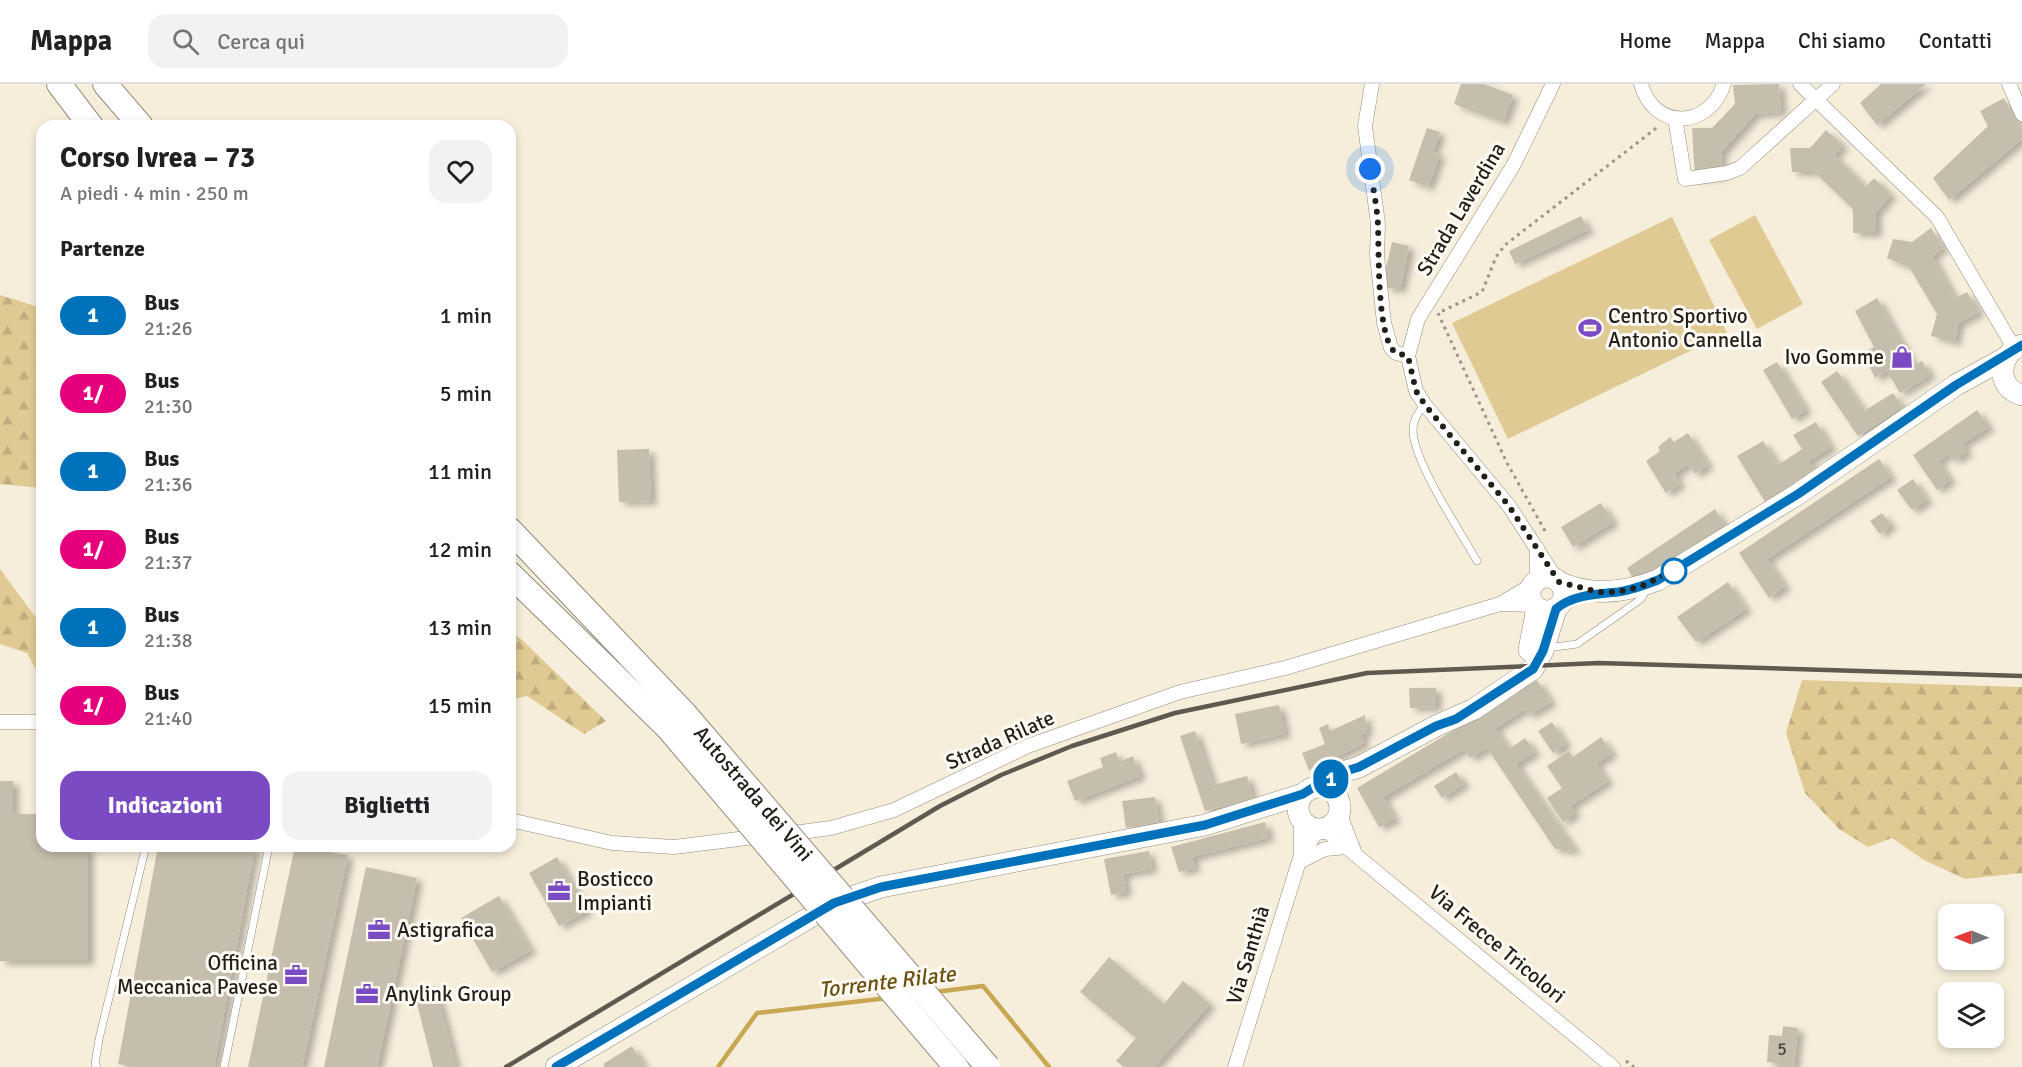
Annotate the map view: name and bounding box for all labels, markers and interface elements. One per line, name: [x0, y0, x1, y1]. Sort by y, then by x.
search box: [148, 14, 568, 68]
text: Mappa: [30, 24, 112, 58]
icon: search: [169, 25, 202, 58]
text: Cerca qui: [217, 28, 305, 55]
text: Home: [1619, 28, 1672, 54]
text: Mappa: [1705, 28, 1765, 54]
text: Chi siamo: [1798, 28, 1886, 54]
text: Contatti: [1919, 28, 1992, 54]
street label: Strada Laverdina: [1411, 138, 1511, 280]
button: heart: [429, 140, 492, 203]
text: Corso Ivrea – 73: [60, 141, 255, 175]
your location: [1355, 154, 1385, 184]
text: A piedi · 4 min · 250 m: [60, 181, 249, 206]
text: Partenze: [60, 235, 145, 262]
text: Bus: [144, 289, 179, 316]
text: 1: [87, 302, 99, 328]
text: 1 min: [440, 302, 492, 329]
place label: Centro Sportivo Antonio Cannella: [1608, 303, 1762, 353]
sports icon: Centro Sportivo Antonio Cannella: [1577, 315, 1603, 341]
text: 21:26: [144, 316, 193, 341]
place label: Ivo Gomme: [1785, 344, 1884, 370]
shop icon: Ivo Gomme: [1889, 344, 1915, 370]
text: Bus: [144, 367, 179, 394]
text: 1/: [83, 380, 103, 406]
text: 5 min: [440, 380, 492, 407]
text: 21:30: [144, 394, 193, 419]
text: Bus: [144, 445, 179, 472]
text: 1: [87, 458, 99, 484]
text: 11 min: [428, 458, 492, 485]
text: 21:36: [144, 472, 193, 497]
text: Bus: [144, 523, 179, 550]
text: 1/: [83, 536, 103, 562]
text: 12 min: [428, 536, 492, 563]
text: 21:37: [144, 550, 193, 575]
unlabelled marker: [1661, 558, 1687, 584]
text: Bus: [144, 601, 179, 628]
text: 1: [87, 614, 99, 640]
text: 13 min: [428, 614, 492, 641]
text: 21:38: [144, 628, 193, 653]
text: Bus: [144, 679, 179, 706]
text: 1/: [83, 692, 103, 718]
text: 15 min: [428, 692, 492, 719]
street label: Strada Rilate: [942, 705, 1058, 775]
text: 21:40: [144, 706, 193, 731]
street label: Autostrada dei Vini: [688, 721, 819, 867]
line badge: 1: [1312, 760, 1350, 798]
text: 1: [1325, 766, 1337, 792]
button: Indicazioni: [60, 771, 270, 840]
button: Biglietti: [282, 771, 492, 840]
place label: Bosticco Impianti: [577, 866, 654, 916]
office icon: Bosticco Impianti: [546, 878, 572, 904]
street label: Via Frecce Tricolori: [1423, 879, 1571, 1009]
street label: Via Santhià: [1221, 902, 1275, 1008]
north arrow: [1938, 904, 2004, 970]
map controls: [1938, 904, 2004, 1048]
office icon: Astigrafica: [366, 917, 392, 943]
place label: Astigrafica: [397, 917, 494, 943]
place label: Officina Meccanica Pavese: [117, 950, 278, 1000]
water label: Torrente Rilate: [817, 960, 958, 1003]
office icon: Officina Meccanica Pavese: [283, 962, 309, 988]
office icon: Anylink Group: [354, 981, 380, 1007]
place label: Anylink Group: [385, 981, 512, 1007]
button: layers: [1938, 982, 2004, 1048]
house number: 5: [1777, 1038, 1787, 1060]

